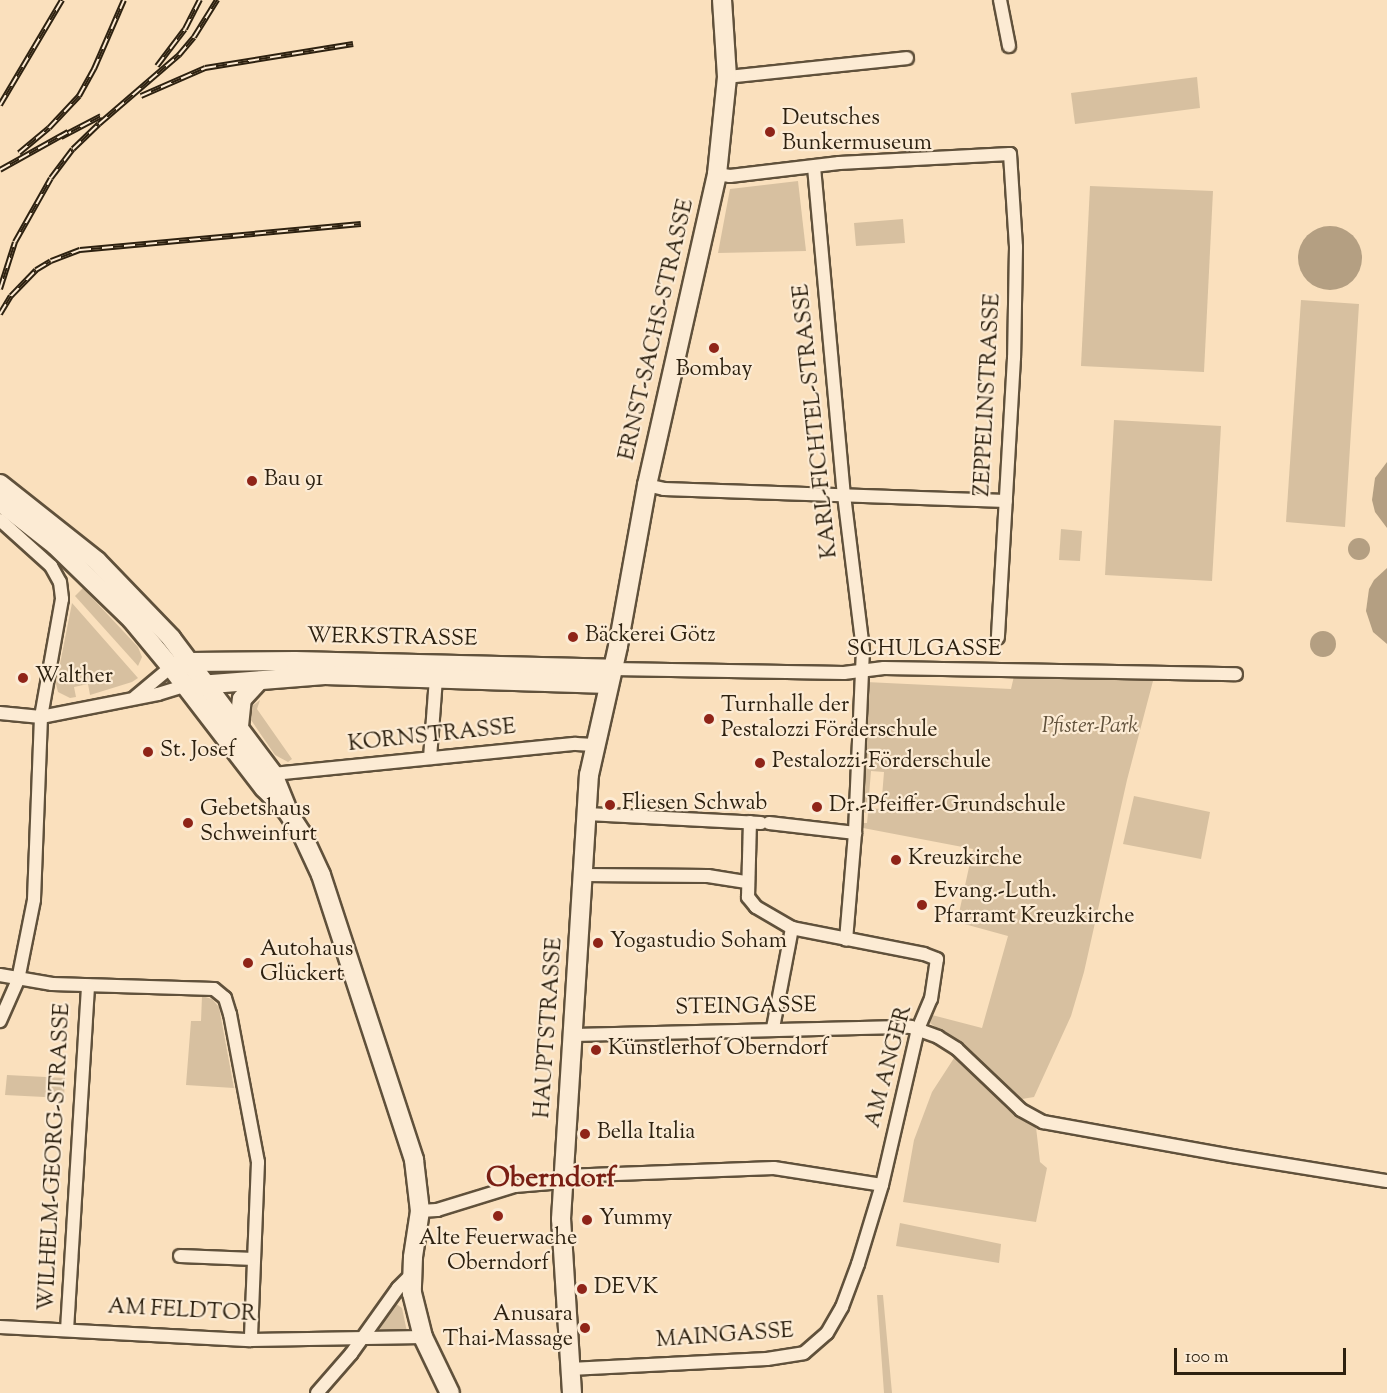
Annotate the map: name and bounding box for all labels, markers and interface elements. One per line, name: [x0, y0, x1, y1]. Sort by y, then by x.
place label: Deutsches Bunkermuseum: [782, 106, 932, 158]
marker: Deutsches Bunkermuseum: [763, 125, 777, 139]
street label: ERNST-SACHS-STRASSE: [615, 197, 701, 463]
street label: KARL-FICHTEL-STRASSE: [789, 282, 845, 560]
street label: ZEPPELINSTRASSE: [970, 293, 1008, 497]
marker: Bombay: [707, 341, 721, 355]
place label: Bombay: [676, 358, 752, 384]
place label: Bau 91: [264, 468, 323, 494]
marker: Bau 91: [245, 474, 259, 488]
street label: WERKSTRASSE: [307, 624, 477, 654]
place label: Bäckerei Götz: [585, 624, 716, 650]
marker: Bäckerei Götz: [566, 630, 580, 644]
street label: SCHULGASSE: [847, 638, 1001, 664]
place label: Walther: [35, 665, 113, 691]
marker: Walther: [16, 671, 30, 685]
place label: Turnhalle der Pestalozzi Förderschule: [721, 693, 937, 744]
marker: Turnhalle der Pestalozzi Förderschule: [702, 712, 716, 726]
street label: KORNSTRASSE: [347, 715, 517, 759]
park label: Pfister-Park: [1042, 715, 1138, 741]
place label: St. Josef: [160, 739, 236, 765]
marker: St. Josef: [141, 745, 155, 759]
place label: Pestalozzi-Förderschule: [772, 750, 991, 776]
marker: Pestalozzi-Förderschule: [753, 756, 767, 770]
place label: Fliesen Schwab: [622, 792, 767, 818]
place label: Dr.-Pfeiffer-Grundschule: [829, 794, 1066, 820]
place label: Gebetshaus Schweinfurt: [200, 797, 317, 848]
marker: Fliesen Schwab: [603, 798, 617, 812]
marker: Dr.-Pfeiffer-Grundschule: [810, 800, 824, 814]
marker: Gebetshaus Schweinfurt: [181, 816, 195, 830]
place label: Kreuzkirche: [908, 847, 1022, 873]
marker: Kreuzkirche: [889, 853, 903, 867]
place label: Evang.-Luth. Pfarramt Kreuzkirche: [934, 879, 1134, 930]
marker: Evang.-Luth. Pfarramt Kreuzkirche: [915, 898, 929, 912]
place label: Yogastudio Soham: [610, 930, 787, 956]
marker: Yogastudio Soham: [591, 936, 605, 950]
place label: Autohaus Glückert: [260, 937, 353, 988]
street label: HAUPTSTRASSE: [531, 937, 569, 1119]
marker: Autohaus Glückert: [241, 956, 255, 970]
street label: STEINGASSE: [675, 994, 817, 1022]
street label: WILHELM-GEORG-STRASSE: [35, 1002, 77, 1312]
street label: AM ANGER: [861, 1003, 919, 1131]
place label: Künstlerhof Oberndorf: [608, 1037, 829, 1063]
marker: Künstlerhof Oberndorf: [589, 1043, 603, 1057]
place label: Bella Italia: [597, 1121, 696, 1147]
marker: Bella Italia: [578, 1127, 592, 1141]
district label: Oberndorf: [486, 1162, 616, 1196]
place label: Yummy: [599, 1207, 673, 1233]
marker: Alte Feuerwache Oberndorf: [491, 1209, 505, 1223]
marker: Yummy: [580, 1213, 594, 1227]
place label: Alte Feuerwache Oberndorf: [419, 1226, 577, 1278]
place label: DEVK: [594, 1276, 658, 1302]
marker: DEVK: [575, 1282, 589, 1296]
street label: AM FELDTOR: [107, 1295, 257, 1329]
place label: Anusara Thai-Massage: [443, 1302, 573, 1354]
street label: MAINGASSE: [655, 1319, 795, 1355]
marker: Anusara Thai-Massage: [578, 1321, 592, 1335]
scale bar: [1177, 1336, 1350, 1374]
text: 100 m: [1185, 1345, 1229, 1371]

